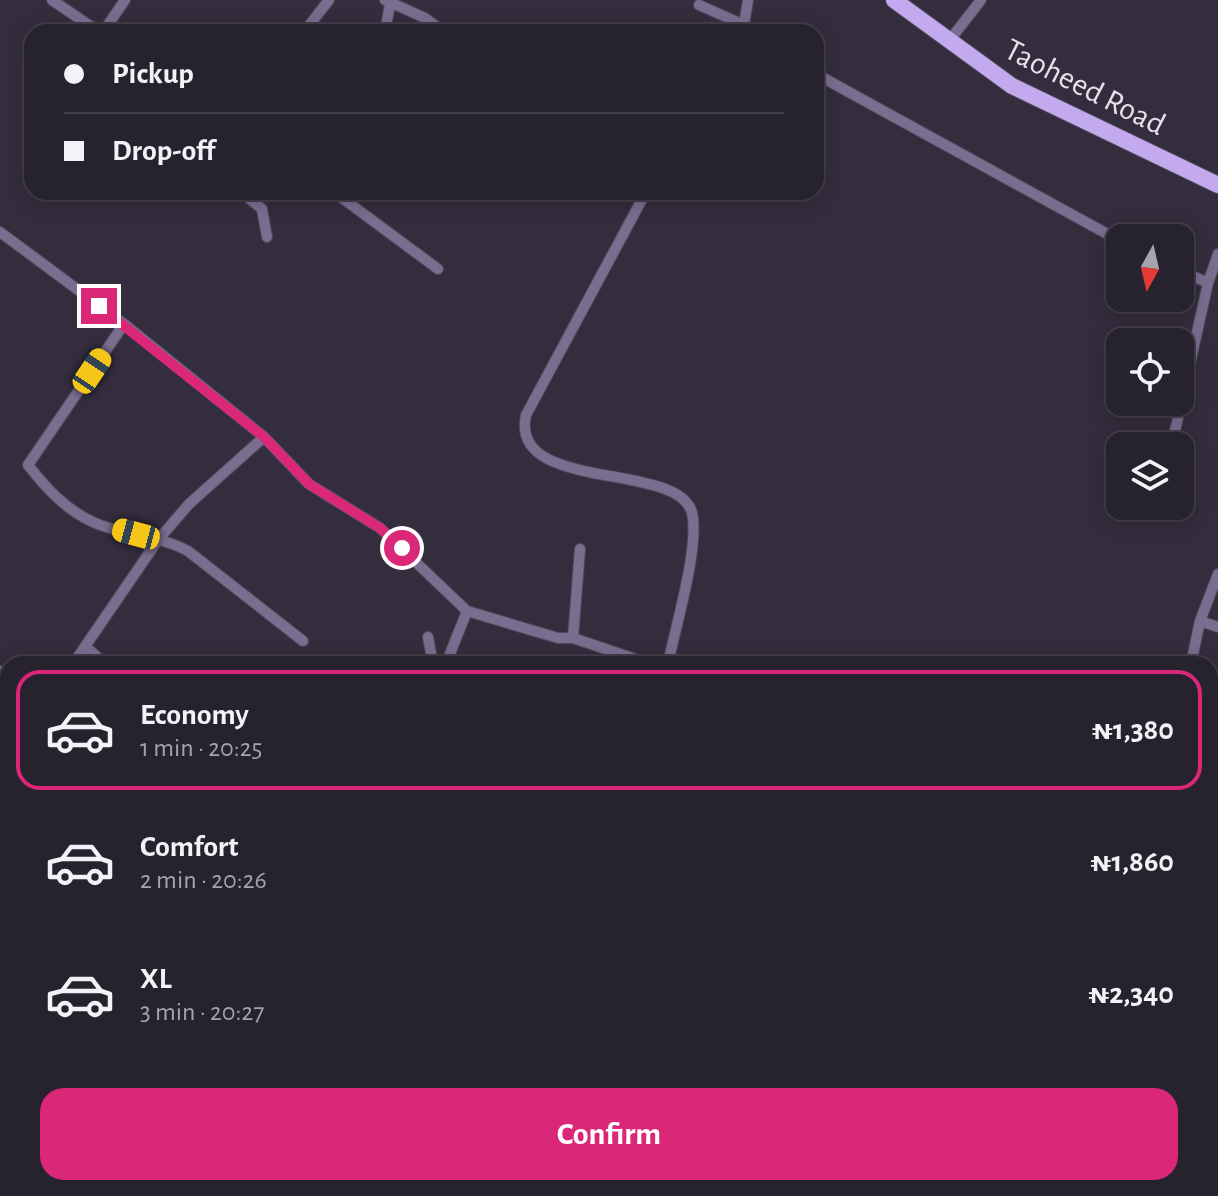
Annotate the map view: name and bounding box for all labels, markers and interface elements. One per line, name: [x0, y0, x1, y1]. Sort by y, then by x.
street label: Taoheed Road: [999, 33, 1171, 141]
text: Pickup: [112, 59, 194, 89]
text: Drop-off: [112, 136, 215, 166]
north arrow: [1106, 224, 1194, 312]
map controls: [1106, 224, 1194, 520]
route end: [81, 288, 117, 324]
button: locate: [1106, 328, 1194, 416]
car: [69, 344, 115, 398]
button: layers: [1106, 432, 1194, 520]
car: [110, 516, 162, 552]
route start: [384, 530, 420, 566]
icon: car: [44, 694, 116, 766]
text: Economy: [140, 700, 249, 730]
text: ₦1,380: [1092, 715, 1174, 745]
text: 1 min · 20:25: [140, 735, 263, 761]
icon: car: [44, 826, 116, 898]
text: Comfort: [140, 832, 239, 862]
text: ₦1,860: [1090, 847, 1174, 877]
text: 2 min · 20:26: [140, 867, 267, 893]
icon: car: [44, 958, 116, 1030]
text: XL: [140, 964, 172, 994]
text: ₦2,340: [1088, 979, 1174, 1009]
text: 3 min · 20:27: [140, 999, 264, 1025]
button: Confirm: [40, 1088, 1178, 1180]

